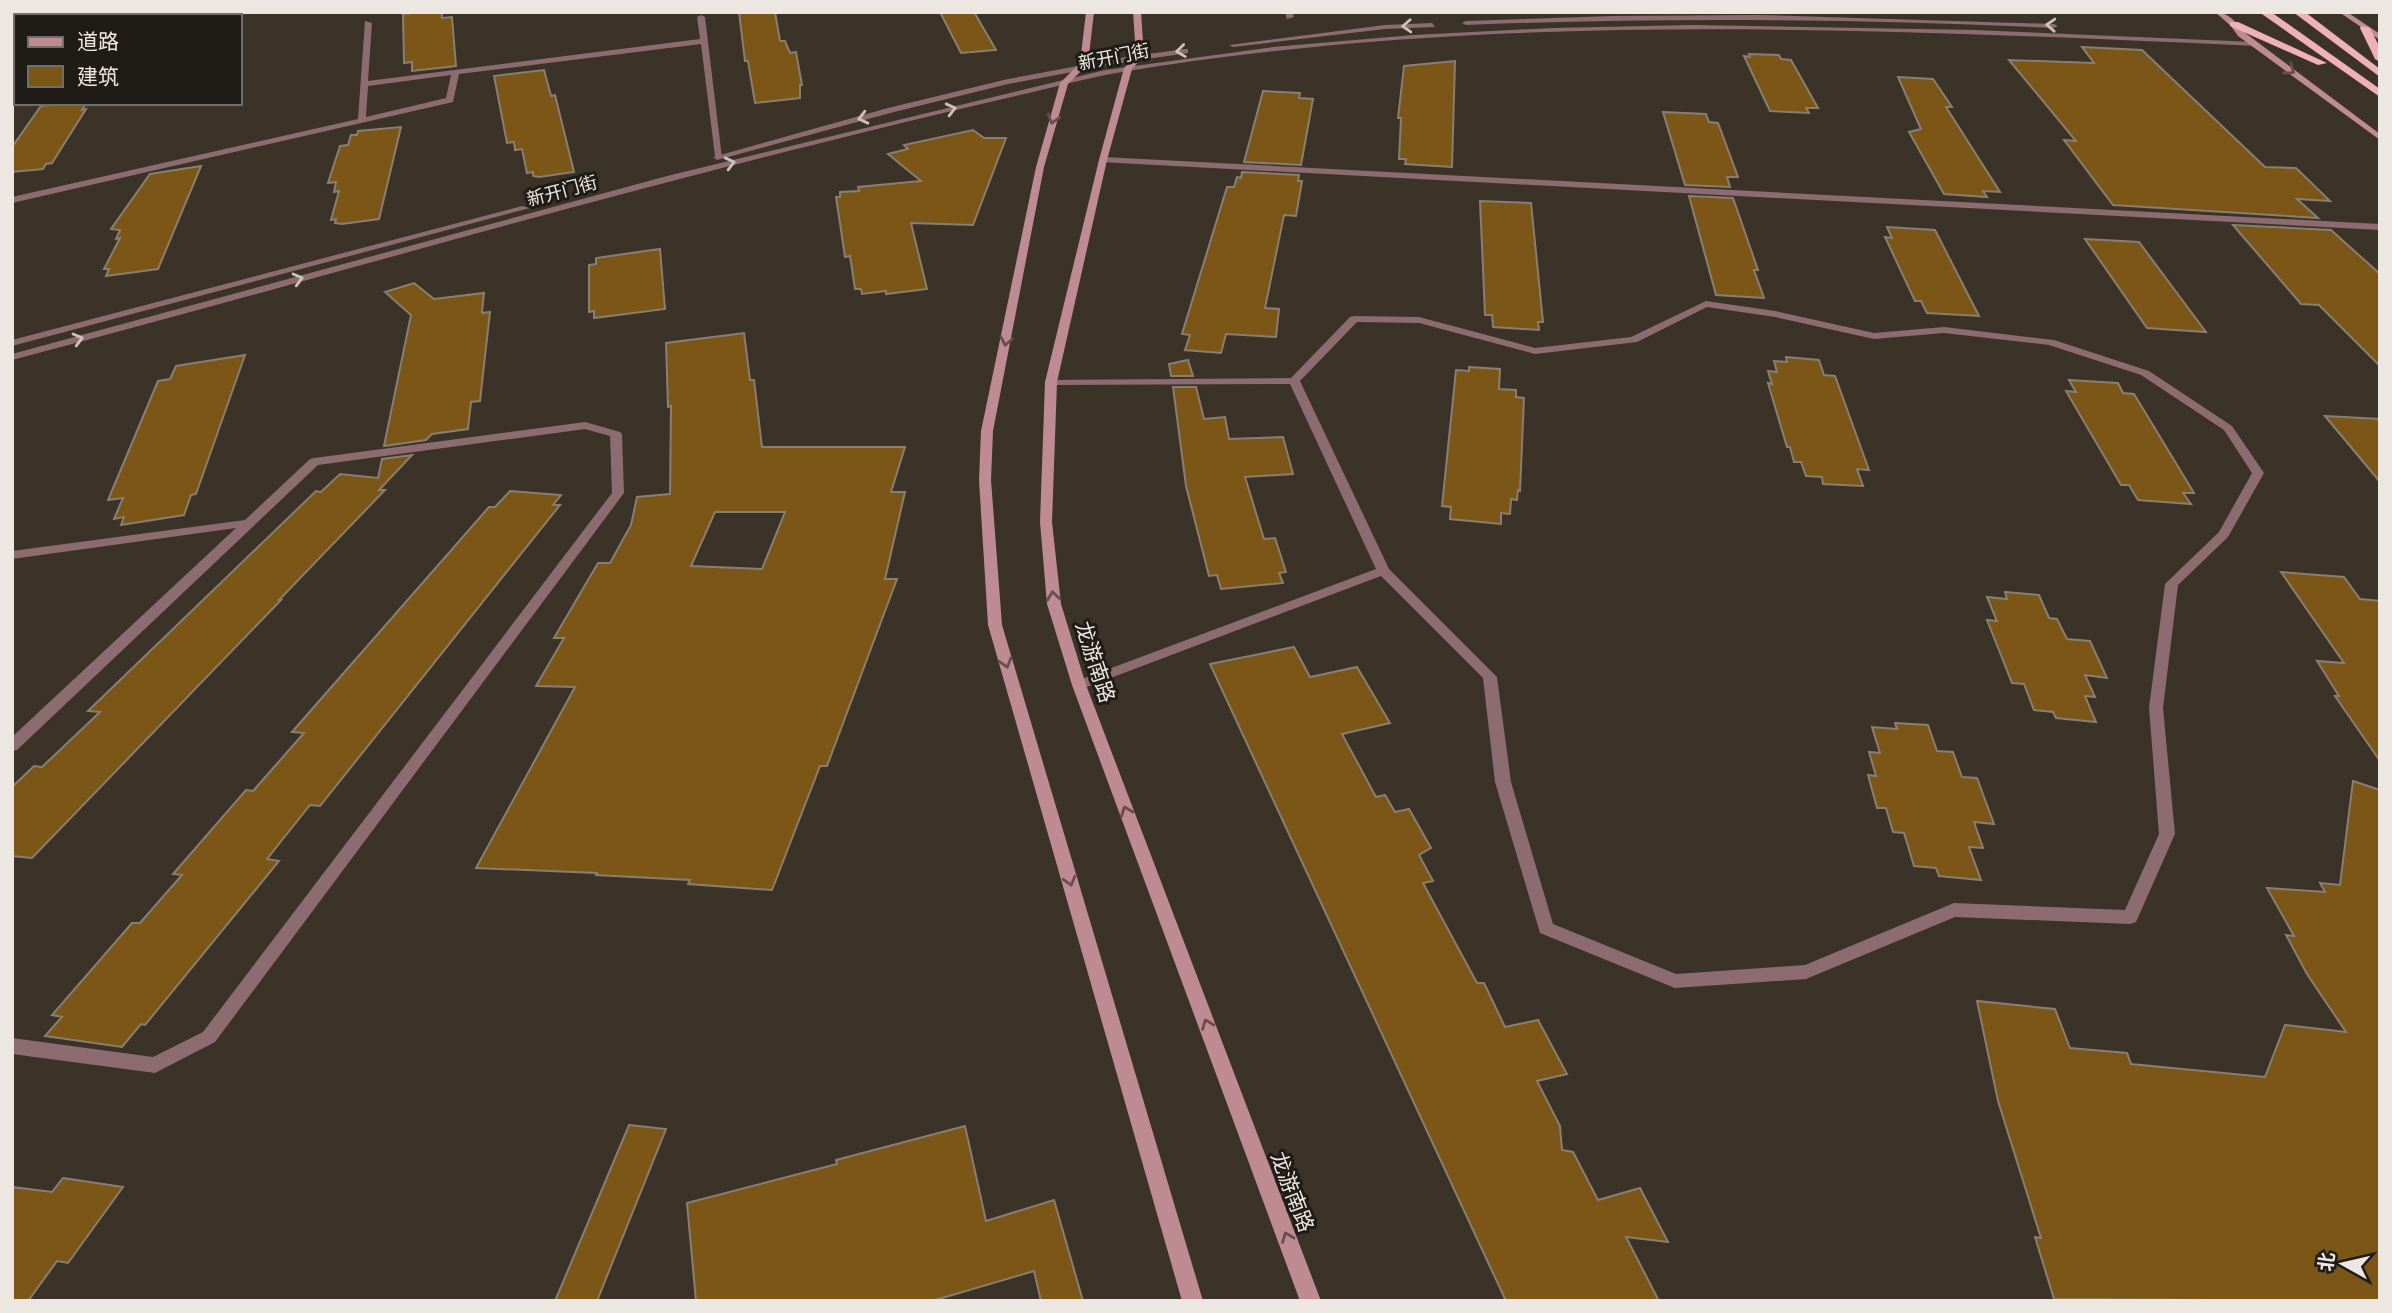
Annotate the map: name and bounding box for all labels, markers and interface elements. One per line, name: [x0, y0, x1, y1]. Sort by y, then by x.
legend: [14, 14, 242, 105]
one-way arrow: [2045, 18, 2056, 33]
one-way arrow: [1401, 19, 1412, 34]
text: 道路: [77, 28, 119, 55]
street label: 新开门街: [1076, 38, 1151, 75]
one-way arrow: [1175, 44, 1187, 59]
one-way arrow: [2282, 62, 2295, 74]
text: 建筑: [77, 63, 119, 90]
one-way arrow: [945, 102, 957, 117]
one-way arrow: [857, 110, 869, 124]
one-way arrow: [1047, 112, 1062, 124]
one-way arrow: [724, 157, 736, 171]
street label: 新开门街: [524, 170, 600, 211]
one-way arrow: [291, 273, 303, 288]
one-way arrow: [72, 333, 84, 347]
one-way arrow: [999, 335, 1014, 347]
one-way arrow: [1046, 590, 1061, 602]
street label: 龙游南路: [1070, 618, 1121, 706]
one-way arrow: [998, 656, 1013, 668]
one-way arrow: [1121, 806, 1135, 818]
one-way arrow: [1062, 875, 1077, 887]
one-way arrow: [1201, 1019, 1215, 1031]
street label: 龙游南路: [1265, 1148, 1320, 1236]
north arrow: [2308, 1229, 2378, 1299]
one-way arrow: [1281, 1231, 1295, 1243]
text: 北: [2313, 1251, 2339, 1273]

